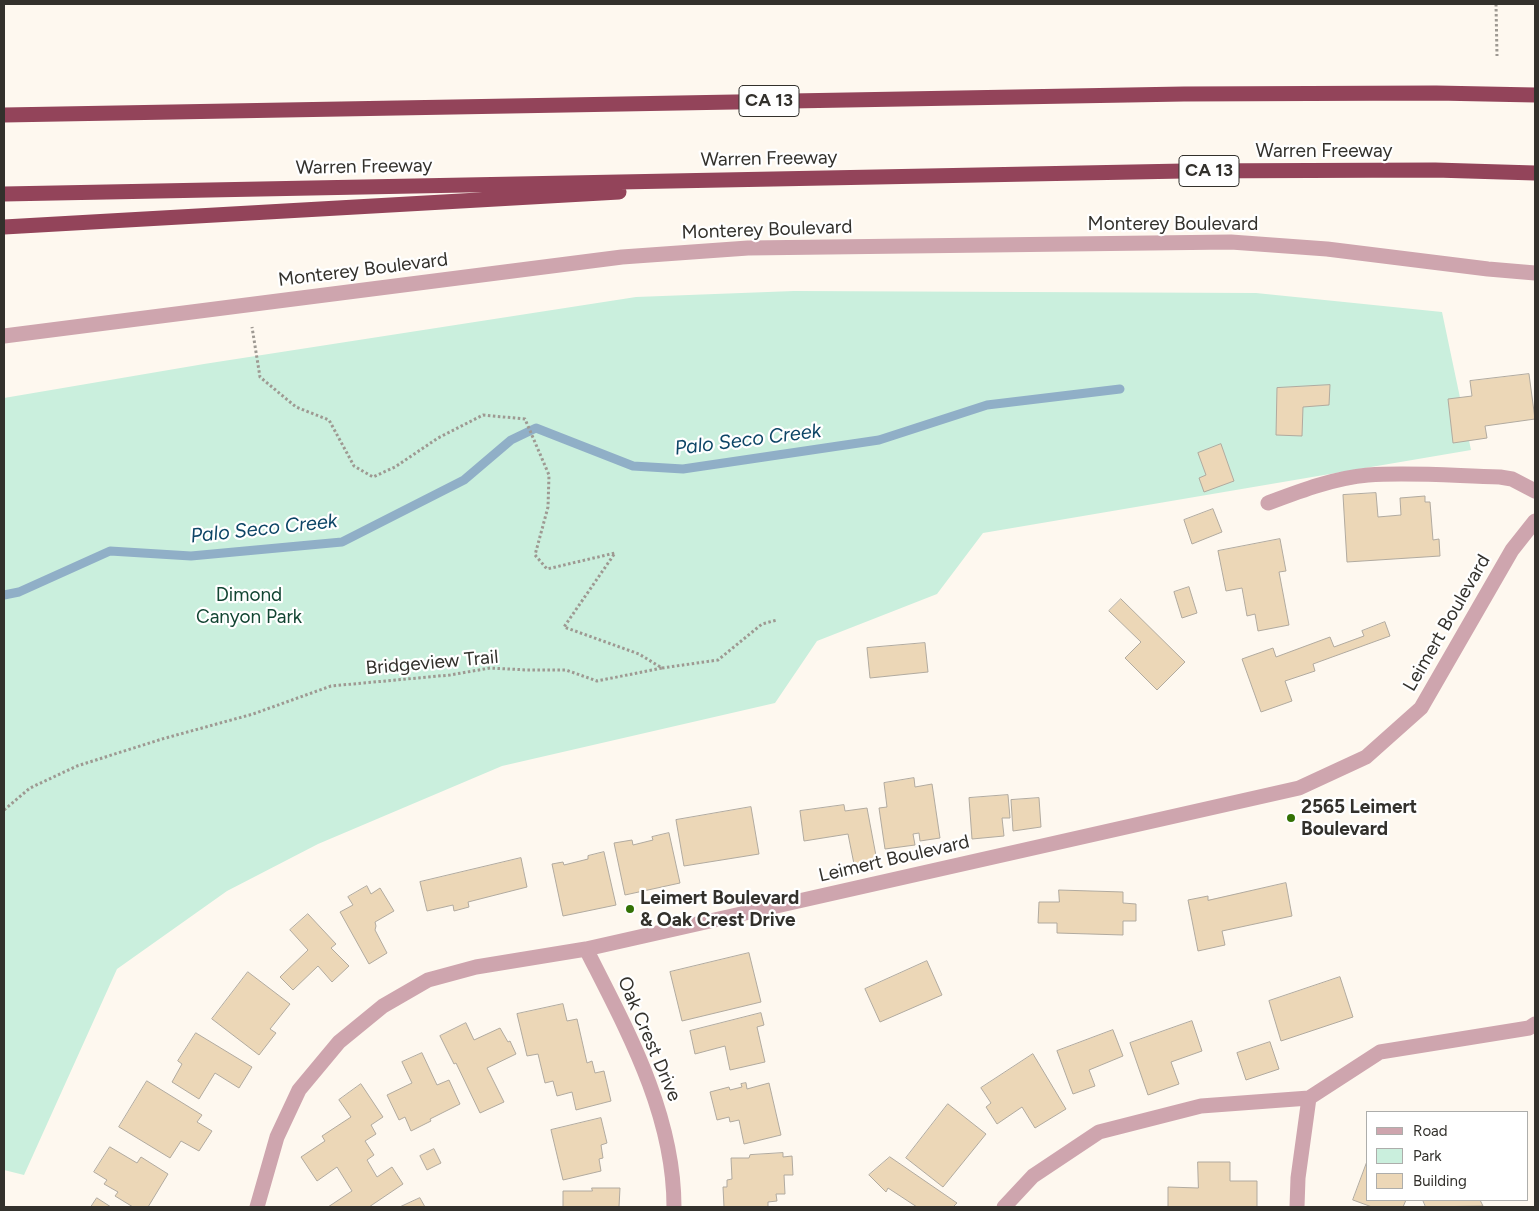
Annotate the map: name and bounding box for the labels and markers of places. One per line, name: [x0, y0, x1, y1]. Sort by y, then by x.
place label: 2565 Leimert Boulevard: [1301, 796, 1417, 840]
marker: 2565 Leimert Boulevard: [1285, 812, 1297, 824]
place label: Leimert Boulevard & Oak Crest Drive: [640, 887, 799, 931]
marker: Leimert Boulevard & Oak Crest Drive: [624, 903, 636, 915]

